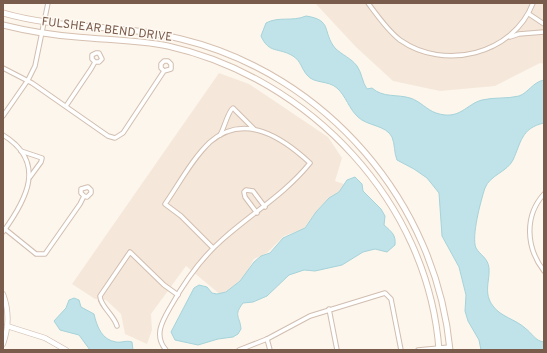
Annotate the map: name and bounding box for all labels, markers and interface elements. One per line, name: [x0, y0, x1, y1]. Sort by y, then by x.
street label: FULSHEAR BEND DRIVE: [41, 14, 173, 46]

